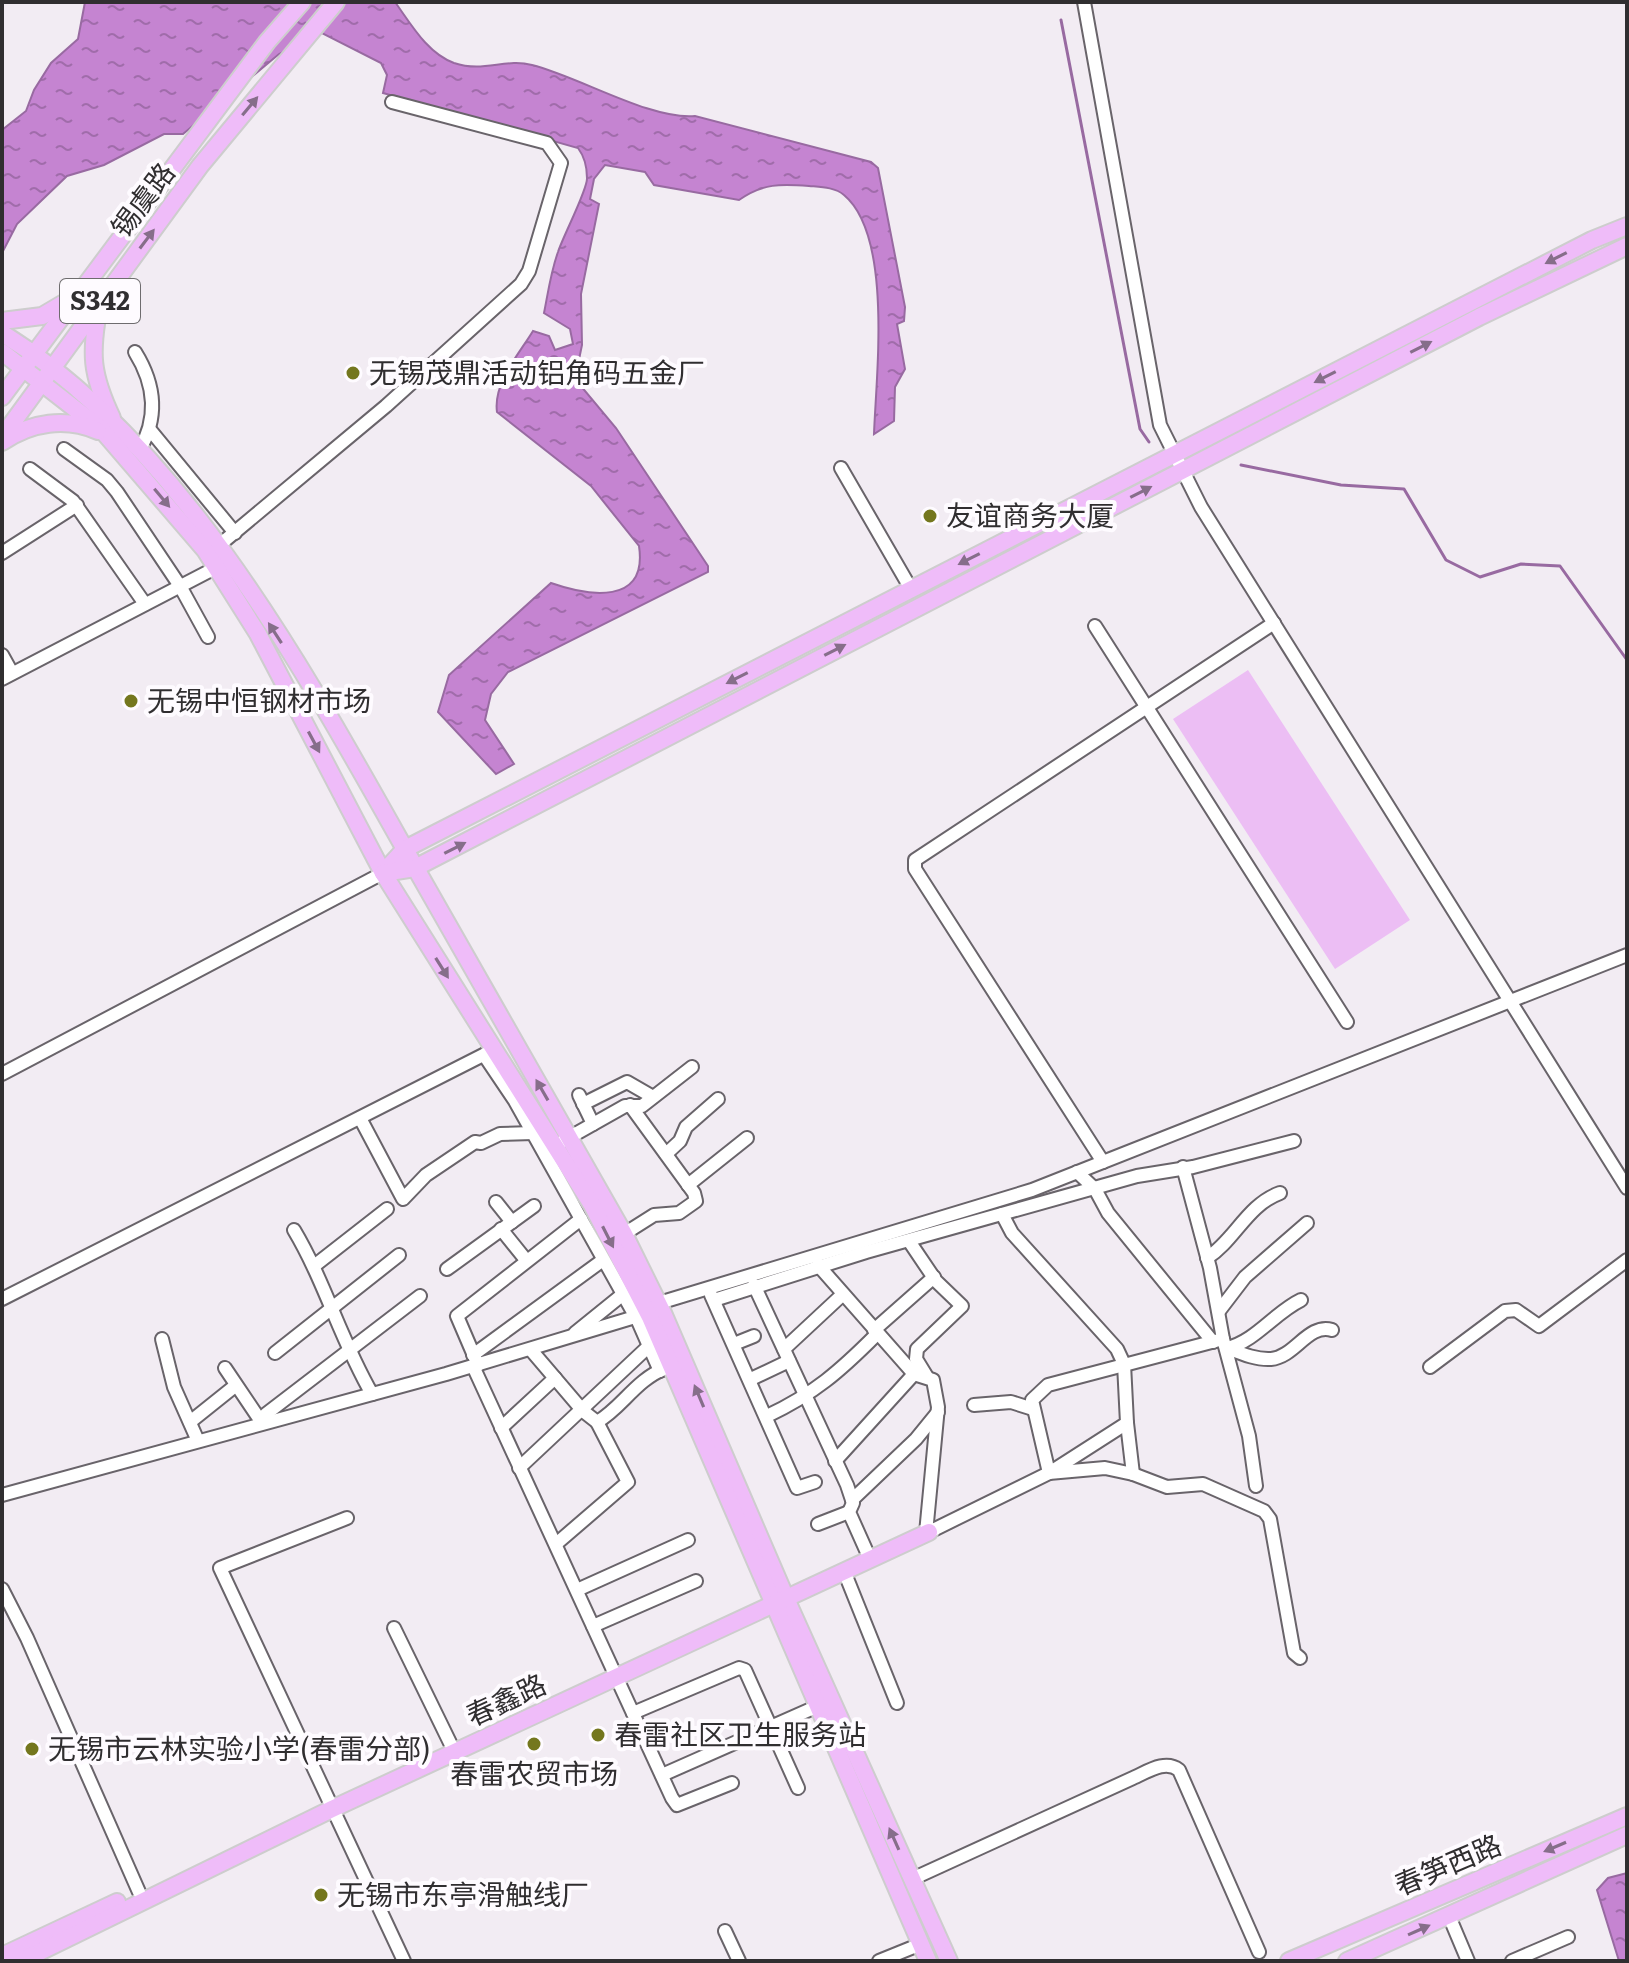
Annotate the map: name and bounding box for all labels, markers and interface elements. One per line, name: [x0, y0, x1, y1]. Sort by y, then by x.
one-way arrow: [241, 96, 258, 116]
street label: 锡虞路: [99, 153, 183, 245]
one-way arrow: [138, 228, 154, 249]
one-way arrow: [1545, 252, 1568, 265]
road number: S342: [60, 279, 140, 323]
one-way arrow: [1410, 341, 1433, 354]
place label: 无锡茂鼎活动铝角码五金厂: [369, 350, 705, 392]
marker: 无锡茂鼎活动铝角码五金厂: [344, 364, 362, 382]
one-way arrow: [1313, 370, 1336, 383]
one-way arrow: [1129, 486, 1152, 499]
one-way arrow: [154, 488, 170, 508]
place label: 友谊商务大厦: [946, 493, 1114, 535]
marker: 友谊商务大厦: [921, 507, 939, 525]
one-way arrow: [957, 553, 980, 566]
one-way arrow: [269, 622, 283, 644]
one-way arrow: [824, 644, 847, 657]
one-way arrow: [726, 671, 749, 685]
place label: 无锡中恒钢材市场: [147, 678, 371, 720]
marker: 无锡中恒钢材市场: [122, 692, 140, 710]
one-way arrow: [308, 730, 321, 753]
one-way arrow: [444, 841, 467, 854]
one-way arrow: [434, 957, 448, 979]
one-way arrow: [535, 1079, 549, 1101]
one-way arrow: [602, 1225, 615, 1248]
one-way arrow: [693, 1384, 706, 1408]
street label: 春鑫路: [458, 1661, 552, 1735]
place label: 春雷社区卫生服务站: [614, 1712, 866, 1754]
place label: 无锡市云林实验小学(春雷分部): [48, 1726, 431, 1768]
marker: 春雷社区卫生服务站: [589, 1726, 607, 1744]
marker: 春雷农贸市场: [525, 1735, 543, 1753]
marker: 无锡市云林实验小学(春雷分部): [23, 1740, 41, 1758]
place label: 春雷农贸市场: [450, 1751, 618, 1793]
street label: 春笋西路: [1387, 1822, 1507, 1904]
one-way arrow: [887, 1827, 901, 1851]
one-way arrow: [1544, 1840, 1567, 1853]
place label: 无锡市东亭滑触线厂: [337, 1872, 589, 1914]
marker: 无锡市东亭滑触线厂: [312, 1886, 330, 1904]
one-way arrow: [1407, 1924, 1430, 1937]

